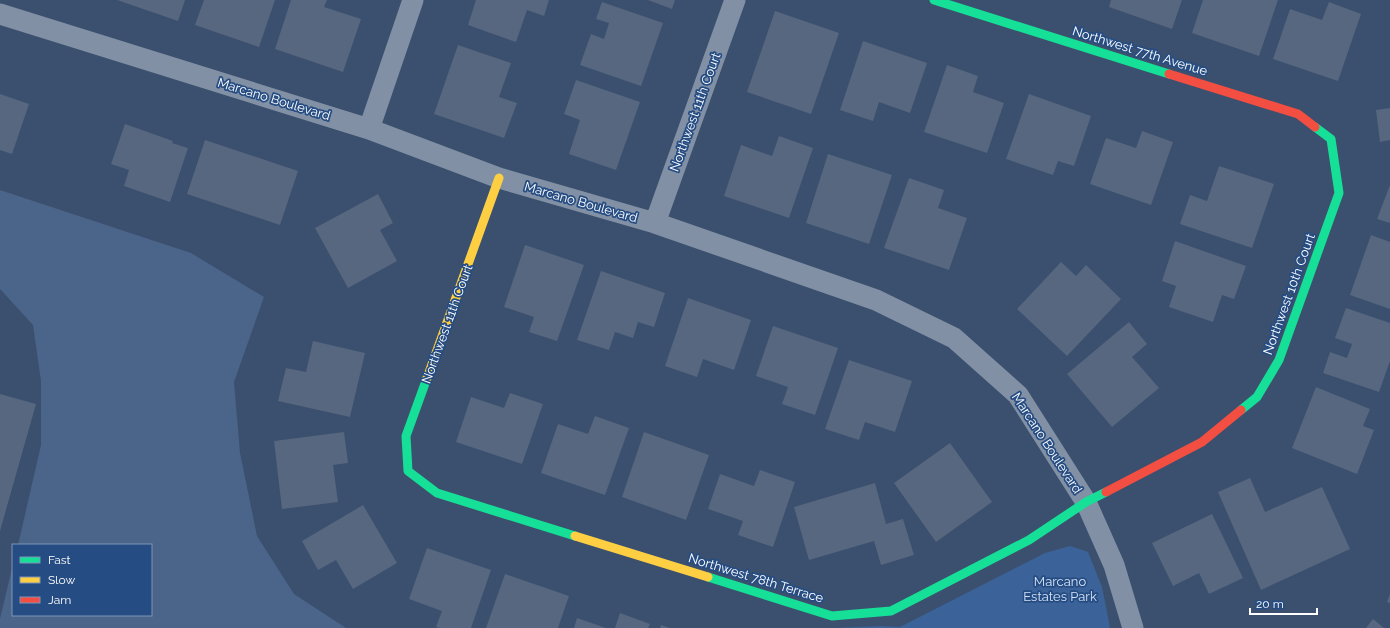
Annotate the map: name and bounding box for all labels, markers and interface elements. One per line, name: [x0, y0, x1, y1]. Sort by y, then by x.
street label: Northwest 77th Avenue: [1071, 23, 1210, 79]
street label: Northwest 11th Court: [666, 50, 724, 174]
street label: Marcano Boulevard: [216, 75, 332, 123]
street label: Marcano Boulevard: [523, 179, 639, 225]
street label: Northwest 10th Court: [1260, 231, 1318, 357]
street label: Northwest 11th Court: [418, 262, 476, 386]
street label: Marcano Boulevard: [1009, 390, 1085, 496]
legend: [12, 544, 152, 616]
street label: Northwest 78th Terrace: [687, 550, 826, 606]
text: Fast: [48, 553, 71, 567]
text: Slow: [48, 573, 75, 587]
park label: Marcano Estates Park: [1023, 574, 1097, 604]
scale bar: [1250, 590, 1317, 616]
text: Jam: [48, 593, 71, 607]
text: 20 m: [1256, 597, 1284, 611]

